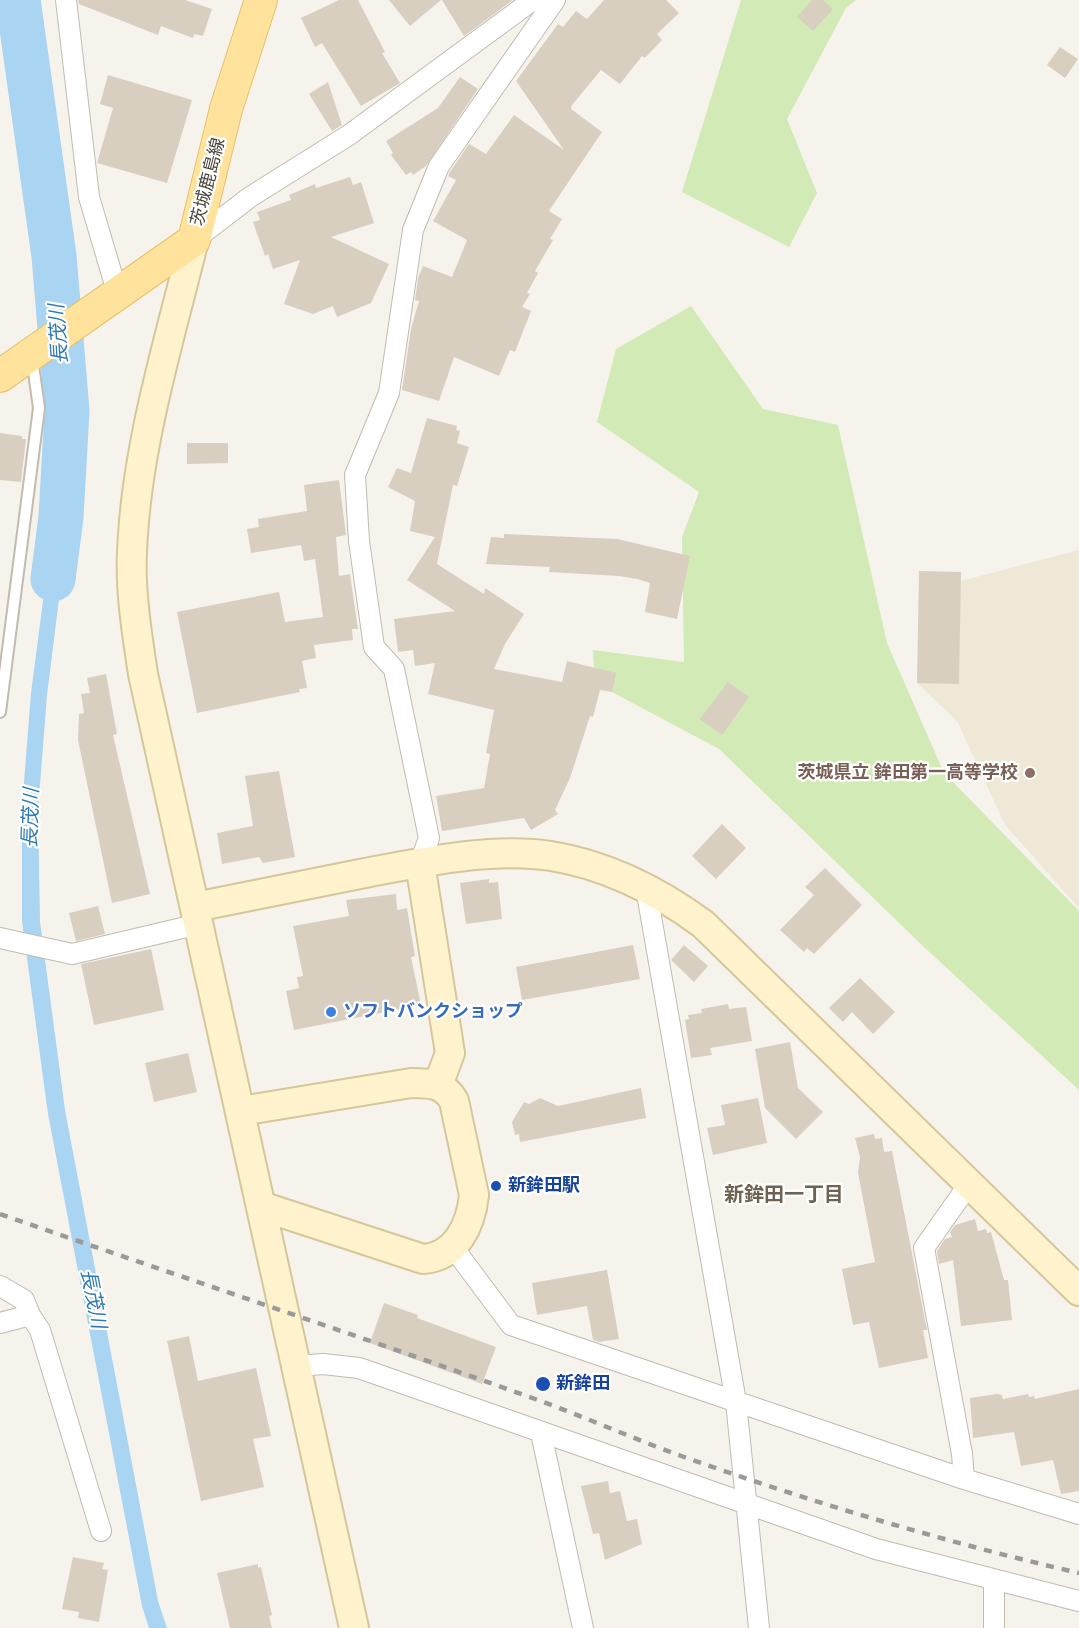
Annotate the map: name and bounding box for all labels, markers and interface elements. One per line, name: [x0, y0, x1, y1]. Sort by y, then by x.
street label: 茨城鹿島線: [188, 136, 230, 228]
water label: 長茂川: [46, 303, 74, 365]
place label: 茨城県立 鉾田第一高等学校: [798, 762, 1018, 784]
marker: 茨城県立 鉾田第一高等学校: [1023, 766, 1037, 780]
water label: 長茂川: [19, 788, 45, 848]
place label: ソフトバンクショップ: [343, 1001, 523, 1023]
marker: ソフトバンクショップ: [324, 1005, 338, 1019]
place label: 新鉾田駅: [508, 1175, 580, 1197]
marker: 新鉾田駅: [489, 1179, 503, 1193]
district label: 新鉾田一丁目: [724, 1184, 844, 1208]
water label: 長茂川: [74, 1267, 110, 1331]
place label: 新鉾田: [556, 1373, 610, 1395]
marker: 新鉾田: [534, 1375, 552, 1393]

